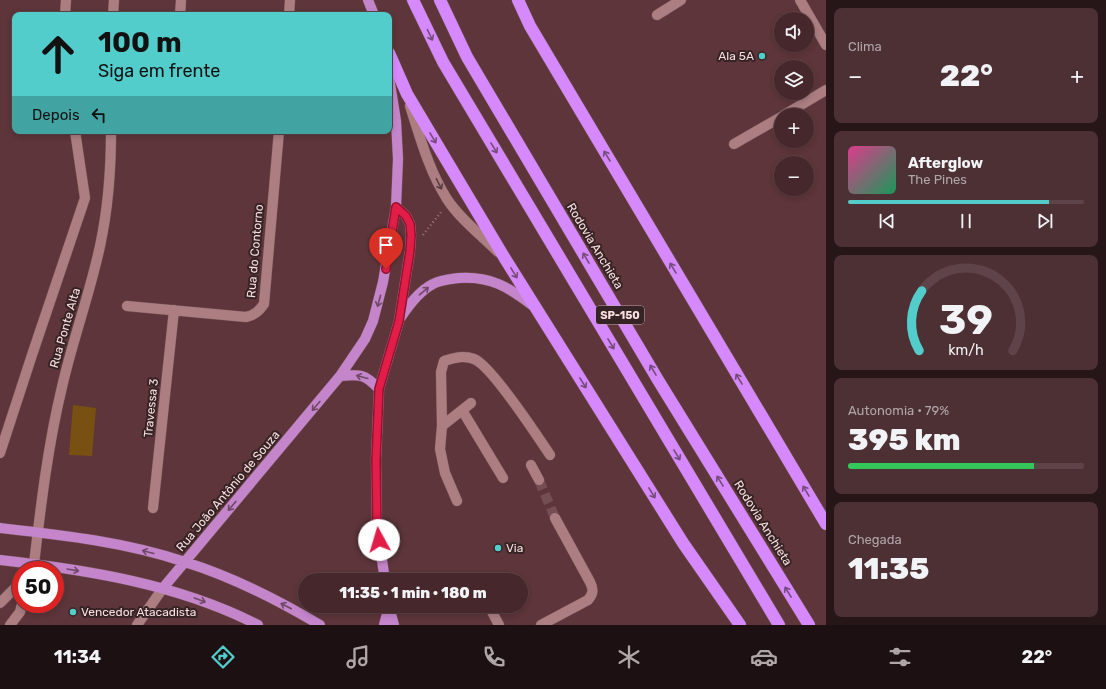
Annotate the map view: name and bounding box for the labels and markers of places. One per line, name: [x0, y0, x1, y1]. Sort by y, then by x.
place label: Ala 5A: [718, 49, 754, 63]
marker: Ala 5A: [757, 51, 767, 61]
pin: [369, 228, 403, 269]
place label: Via: [506, 541, 523, 555]
marker: Via: [493, 543, 503, 553]
place label: Vencedor Atacadista: [81, 605, 196, 619]
marker: Vencedor Atacadista: [68, 607, 78, 617]

